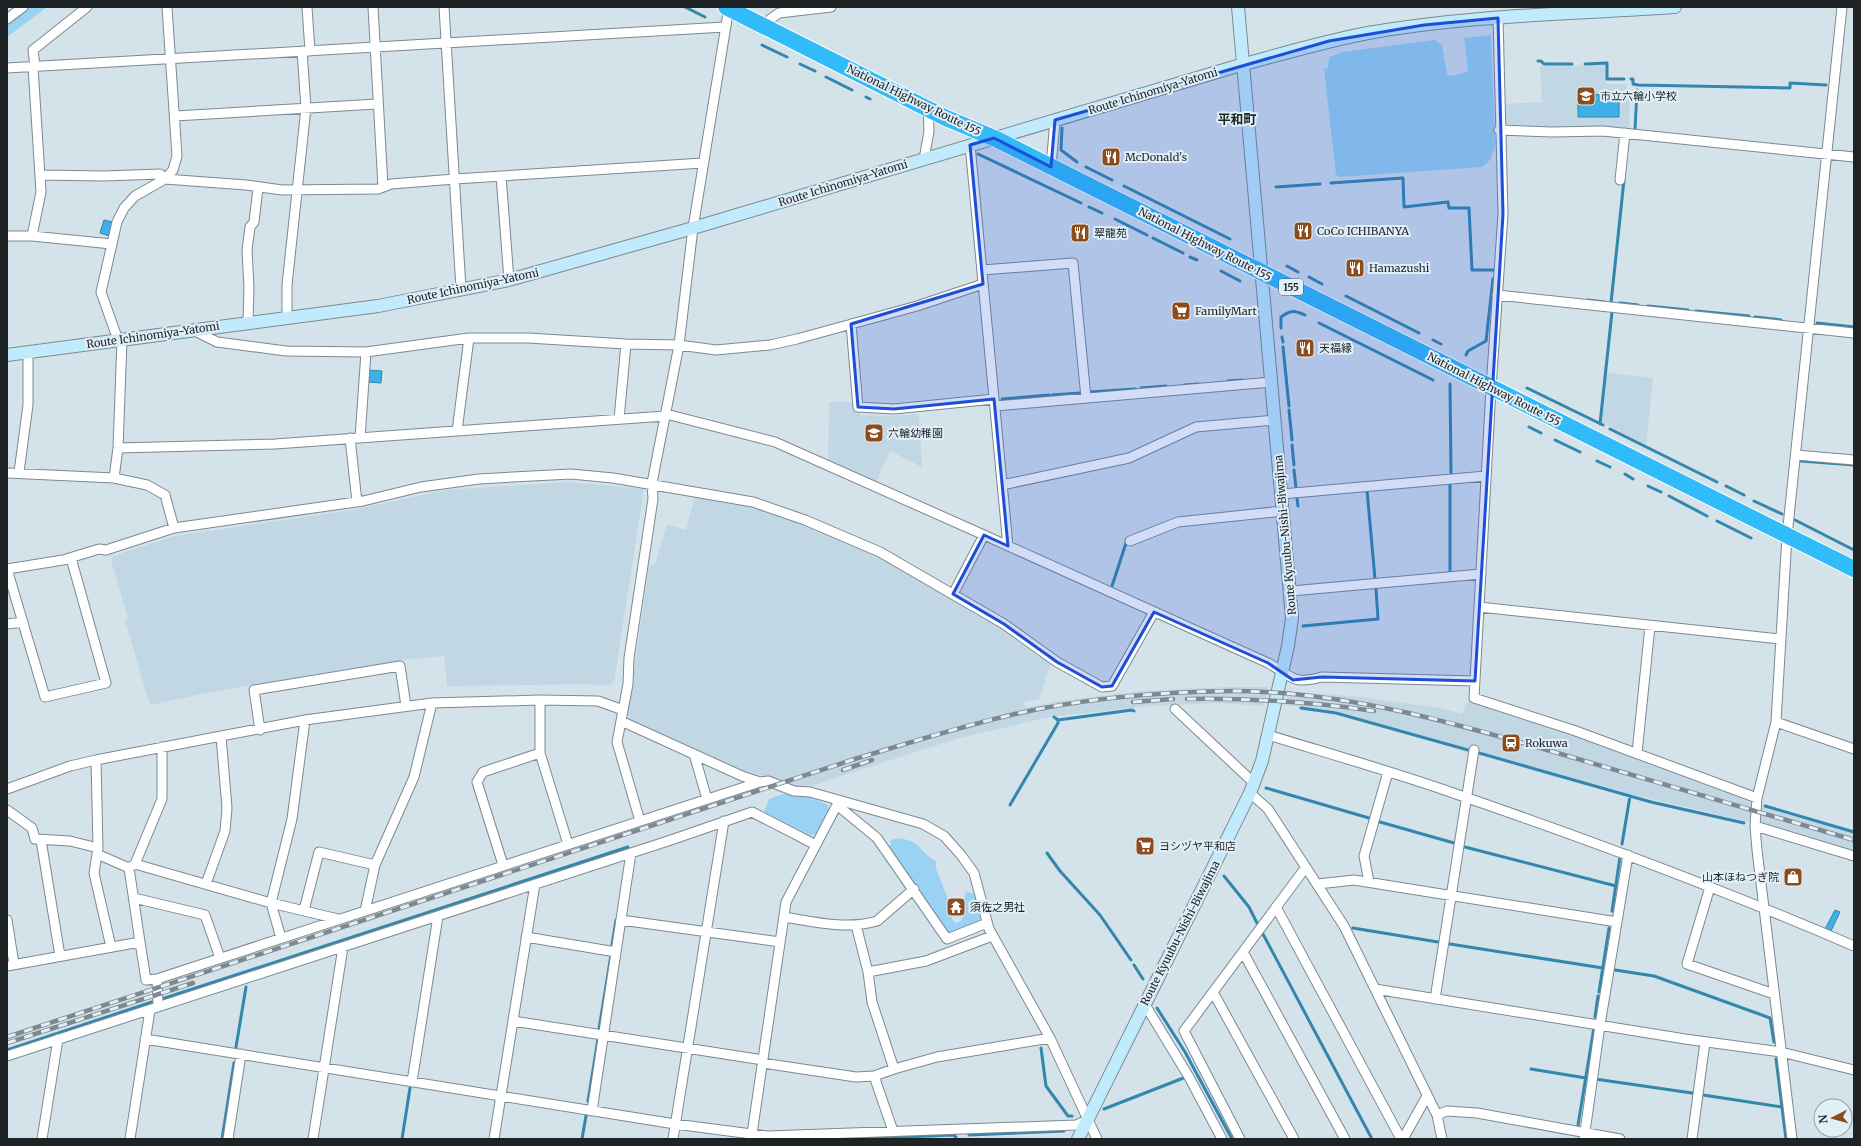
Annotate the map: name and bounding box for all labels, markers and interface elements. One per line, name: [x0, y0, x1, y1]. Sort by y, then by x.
street label: National Highway Route 155: [845, 61, 983, 139]
street label: Route Ichinomiya-Yatomi: [1087, 65, 1220, 117]
school or university icon: 市立六輪小学校: [1575, 85, 1597, 107]
place label: 市立六輪小学校: [1600, 89, 1677, 103]
district label: 平和町: [1217, 111, 1257, 128]
restaurant icon: McDonald's: [1100, 146, 1122, 168]
place label: McDonald's: [1125, 150, 1187, 164]
street label: Route Ichinomiya-Yatomi: [777, 157, 910, 209]
street label: National Highway Route 155: [1136, 204, 1274, 284]
restaurant icon: CoCo ICHIBANYA: [1292, 220, 1314, 242]
restaurant icon: 翠龍苑: [1069, 222, 1091, 244]
place label: CoCo ICHIBANYA: [1317, 224, 1409, 238]
place label: 翠龍苑: [1094, 226, 1127, 240]
restaurant icon: Hamazushi: [1344, 257, 1366, 279]
place label: Hamazushi: [1369, 261, 1430, 275]
street label: Route Ichinomiya-Yatomi: [406, 265, 541, 307]
road number: 155: [1279, 279, 1303, 295]
supermarket icon: FamilyMart: [1170, 300, 1192, 322]
place label: FamilyMart: [1195, 304, 1258, 318]
street label: Route Ichinomiya-Yatomi: [85, 319, 221, 351]
restaurant icon: 天福縁: [1294, 337, 1316, 359]
place label: 天福縁: [1319, 341, 1352, 355]
street label: National Highway Route 155: [1425, 349, 1563, 429]
school or university icon: 六輪幼稚園: [863, 422, 885, 444]
place label: 六輪幼稚園: [888, 426, 943, 440]
street label: Route Kyuubu-Nishi-Biwajima: [1271, 454, 1299, 616]
station icon: Rokuwa: [1500, 732, 1522, 754]
place label: Rokuwa: [1525, 736, 1568, 750]
supermarket icon: ヨシヅヤ平和店: [1134, 835, 1156, 857]
place label: ヨシヅヤ平和店: [1159, 839, 1236, 853]
street label: Route Kyuubu-Nishi-Biwajima: [1137, 858, 1223, 1008]
shop icon: 山本ほねつぎ院: [1782, 866, 1804, 888]
place label: 山本ほねつぎ院: [1702, 870, 1779, 884]
temple icon: 須佐之男社: [945, 896, 967, 918]
place label: 須佐之男社: [970, 900, 1025, 914]
north arrow: [1813, 1098, 1853, 1138]
text: N: [1816, 1114, 1830, 1124]

